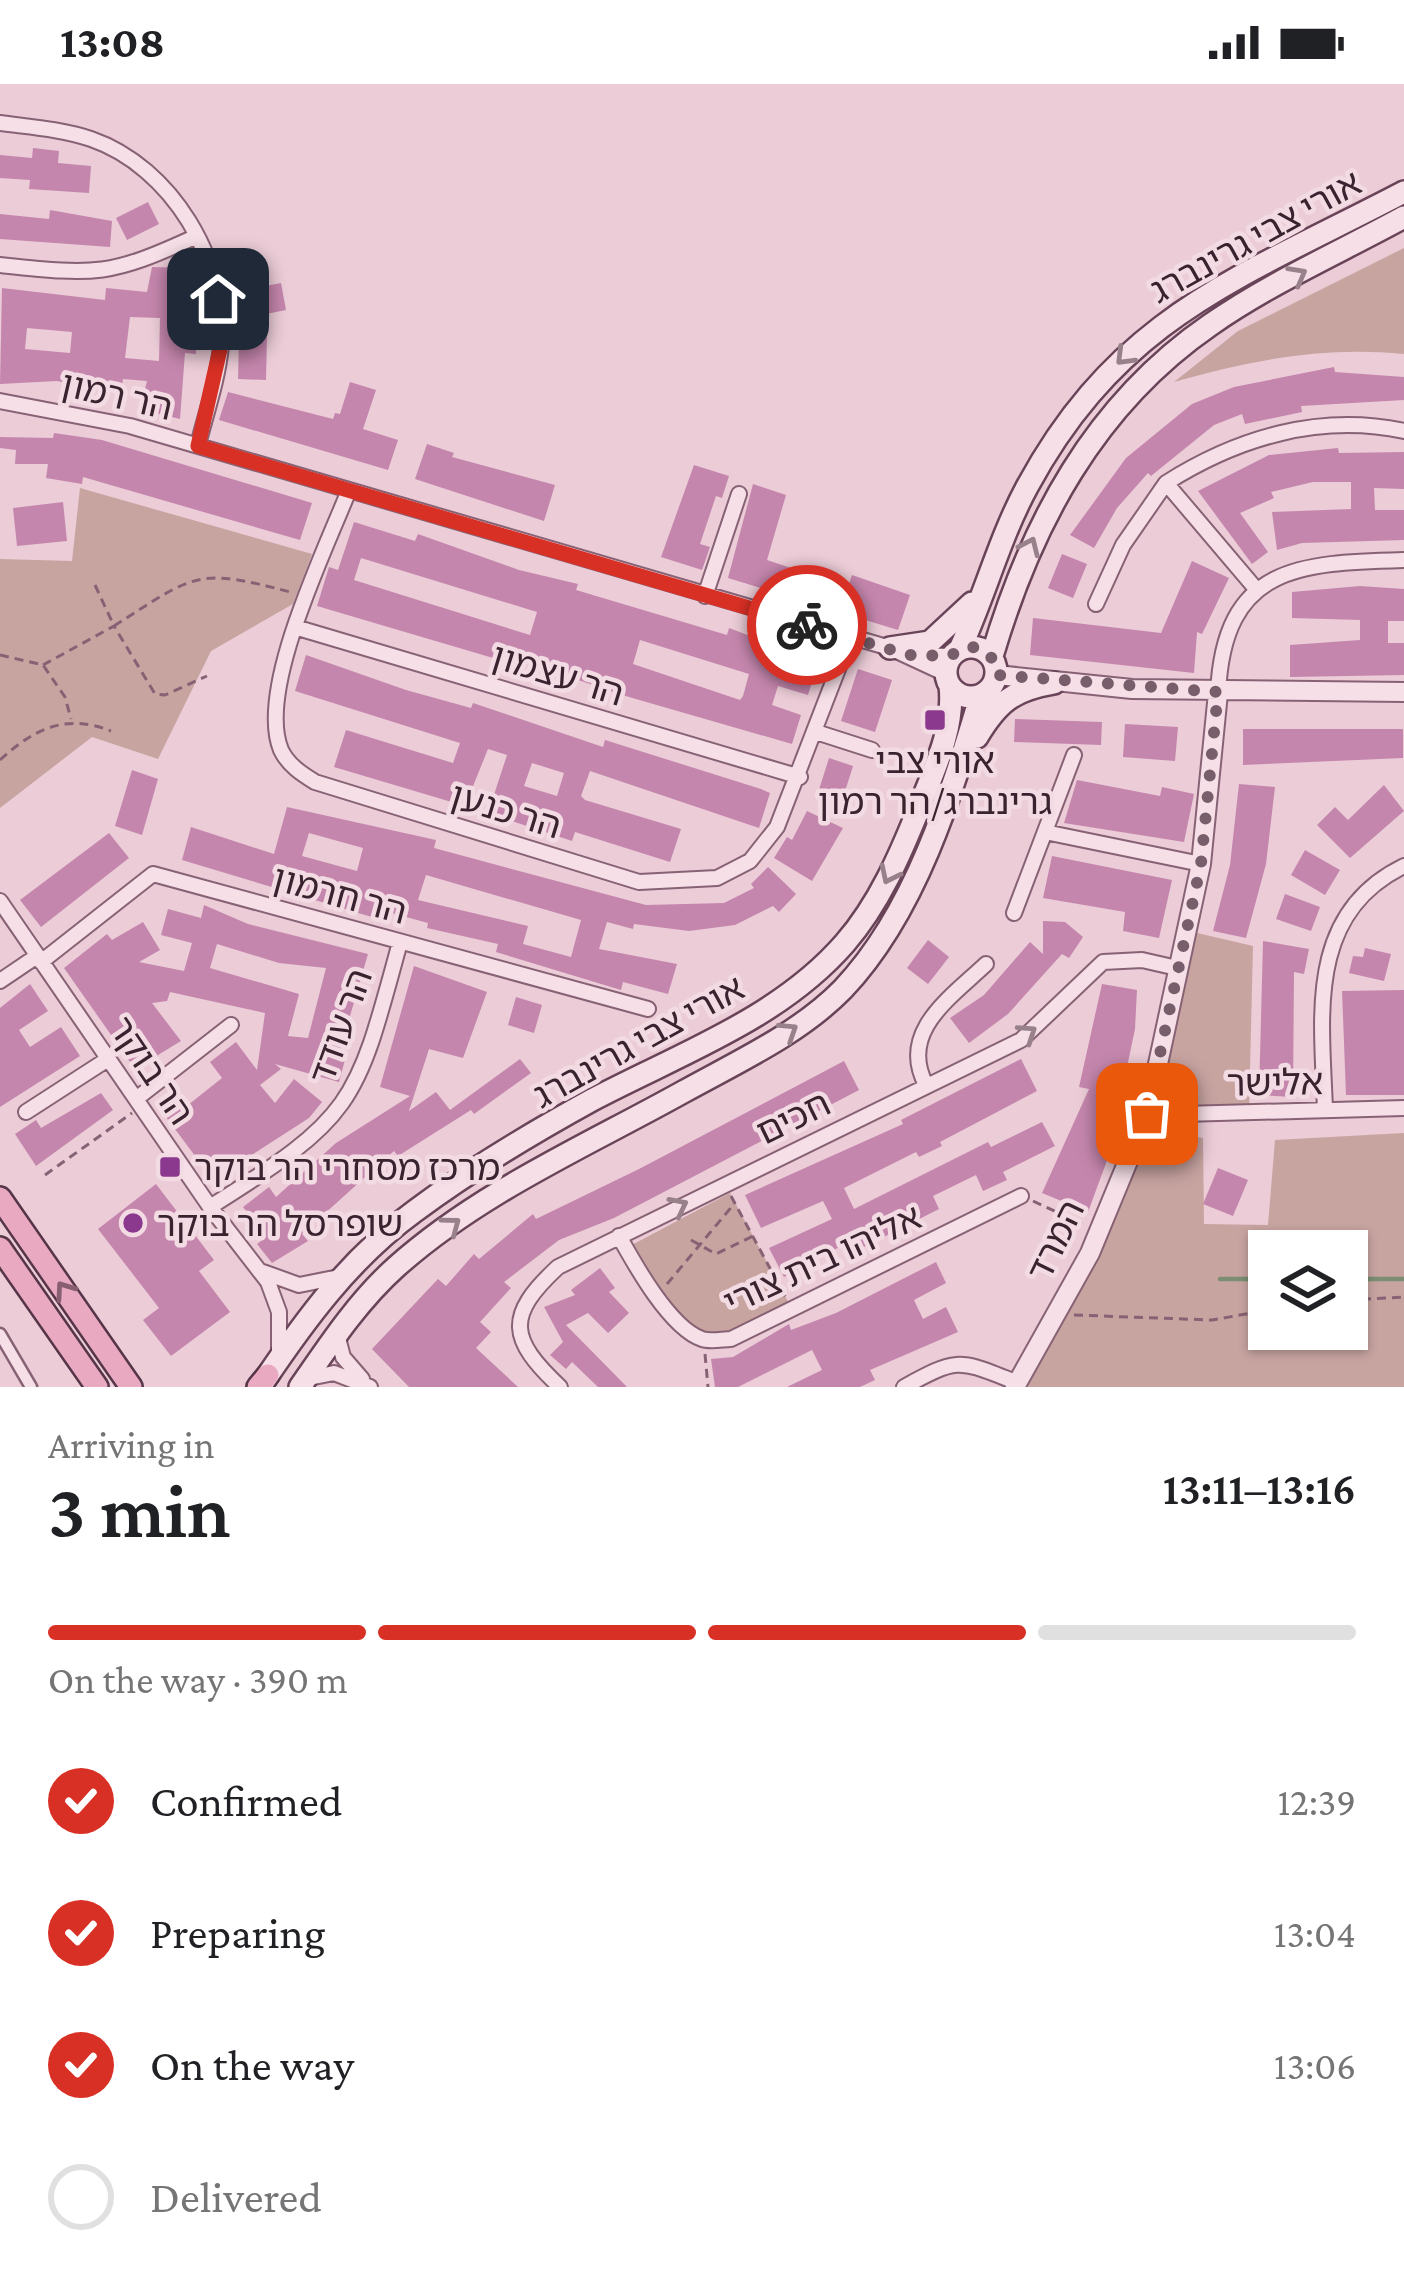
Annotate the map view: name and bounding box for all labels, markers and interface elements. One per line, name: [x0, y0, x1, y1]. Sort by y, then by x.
text: 13:08: [60, 17, 165, 67]
street label: אורי צבי גרינברג: [1143, 162, 1368, 311]
pin: [167, 248, 269, 350]
icon: home: [185, 266, 251, 332]
one-way arrow: [1285, 266, 1307, 289]
one-way arrow: [1116, 343, 1138, 365]
street label: הר רמון: [57, 364, 176, 428]
one-way arrow: [1015, 537, 1039, 558]
courier: [747, 565, 867, 685]
icon: bike: [774, 592, 840, 658]
street label: הר עצמון: [487, 636, 629, 714]
marker: אורי צבי גרינברג/הר רמון: [922, 707, 948, 733]
place label: אורי צבי גרינברג/הר רמון: [818, 741, 1052, 822]
street label: הר כנען: [446, 775, 566, 847]
street label: הר חרמון: [268, 858, 411, 932]
one-way arrow: [880, 863, 903, 884]
street label: הר עודד: [302, 963, 380, 1089]
street label: אורי צבי גרינברג: [526, 967, 751, 1116]
street label: הר בוקר: [101, 1009, 202, 1132]
one-way arrow: [775, 1023, 797, 1045]
one-way arrow: [1014, 1025, 1036, 1047]
street label: אלישר: [1226, 1062, 1324, 1104]
pin: [1096, 1063, 1198, 1165]
icon: bag: [1114, 1081, 1180, 1147]
street label: חכים: [750, 1083, 837, 1153]
place label: מרכז מסחרי הר בוקר: [194, 1148, 500, 1188]
marker: מרכז מסחרי הר בוקר: [157, 1154, 183, 1180]
street label: המרד: [1019, 1194, 1092, 1287]
street label: אליהו בית צורי: [717, 1197, 927, 1323]
one-way arrow: [666, 1198, 688, 1221]
place label: שופרסל הר בוקר: [157, 1204, 403, 1244]
marker: שופרסל הר בוקר: [120, 1210, 146, 1236]
one-way arrow: [438, 1218, 460, 1240]
map controls: [1248, 1230, 1368, 1350]
button: layers: [1248, 1230, 1368, 1350]
one-way arrow: [56, 1281, 78, 1303]
text: Arriving in: [48, 1423, 215, 1466]
text: 13:11–13:16: [1163, 1464, 1356, 1514]
text: 3 min: [48, 1467, 231, 1554]
text: On the way · 390 m: [48, 1658, 348, 1701]
icon: check: [48, 1768, 114, 1834]
text: Confirmed: [150, 1776, 342, 1826]
text: 12:39: [1277, 1780, 1356, 1823]
icon: check: [48, 1900, 114, 1966]
text: Preparing: [150, 1908, 326, 1958]
text: 13:04: [1274, 1912, 1356, 1955]
icon: check: [48, 2032, 114, 2098]
text: On the way: [150, 2040, 354, 2090]
text: 13:06: [1274, 2044, 1356, 2087]
text: Delivered: [150, 2172, 322, 2222]

